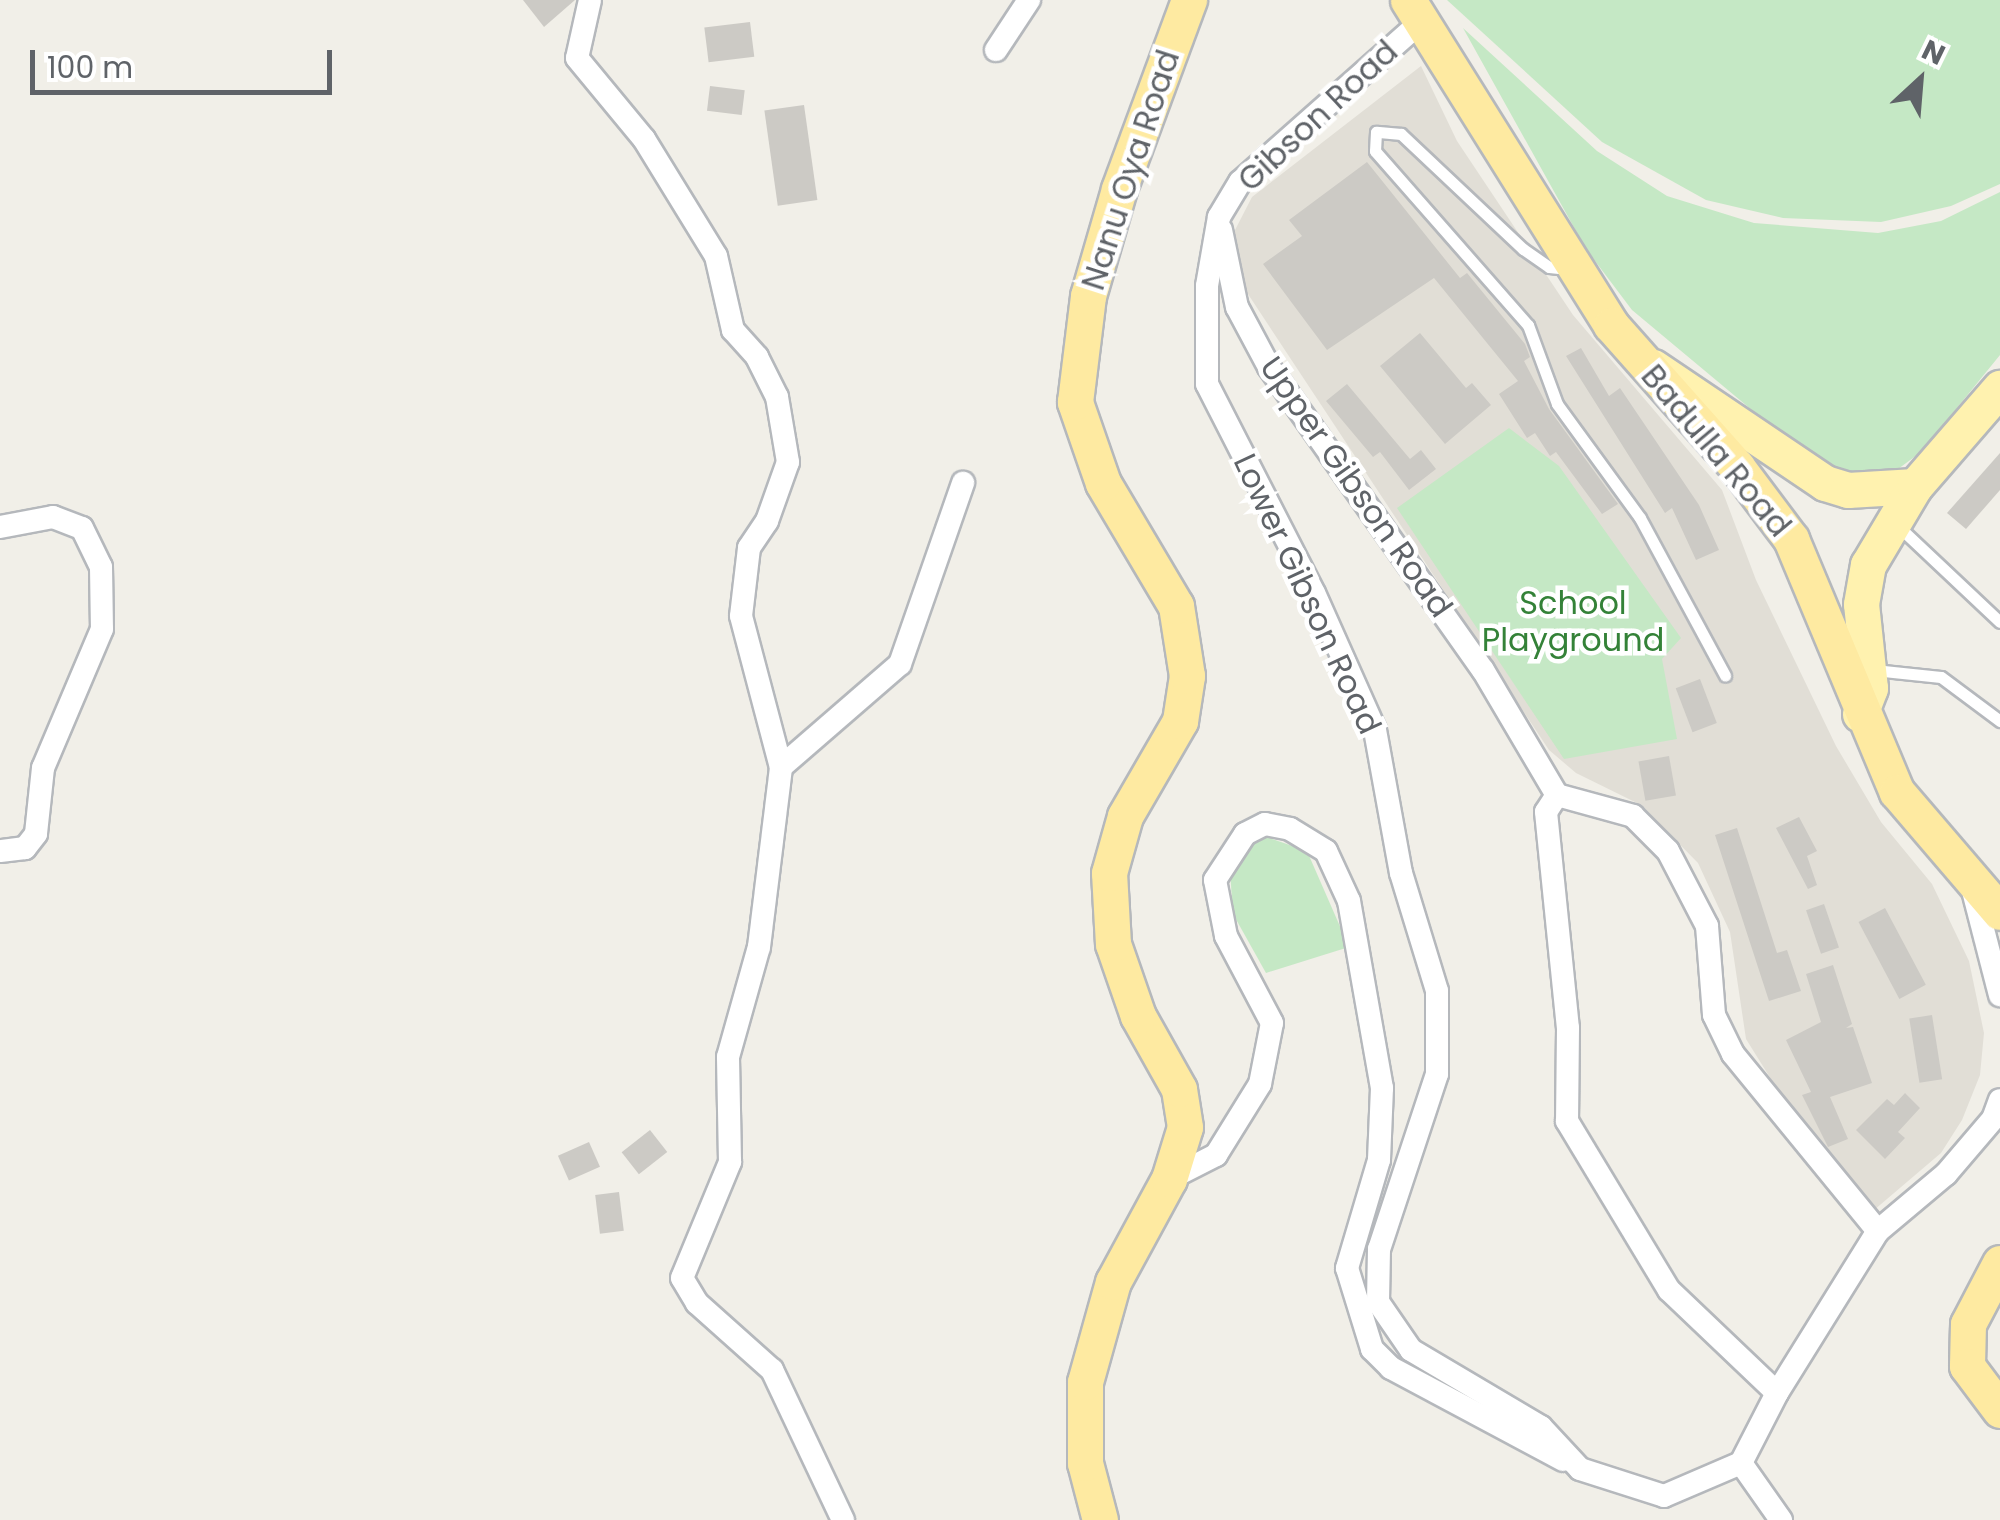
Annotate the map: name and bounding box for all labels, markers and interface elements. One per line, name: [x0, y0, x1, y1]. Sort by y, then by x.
scale bar: [35, 30, 338, 92]
north arrow: [1870, 30, 1970, 130]
text: N: [1915, 30, 1951, 75]
street label: Gibson Road: [1230, 32, 1406, 200]
street label: Nanu Oya Road: [1074, 45, 1188, 295]
text: 100 m: [47, 46, 133, 89]
street label: Upper Gibson Road: [1252, 349, 1460, 625]
street label: Badulla Road: [1633, 357, 1799, 545]
street label: Lower Gibson Road: [1225, 448, 1389, 740]
park label: School Playground: [1482, 585, 1664, 660]

